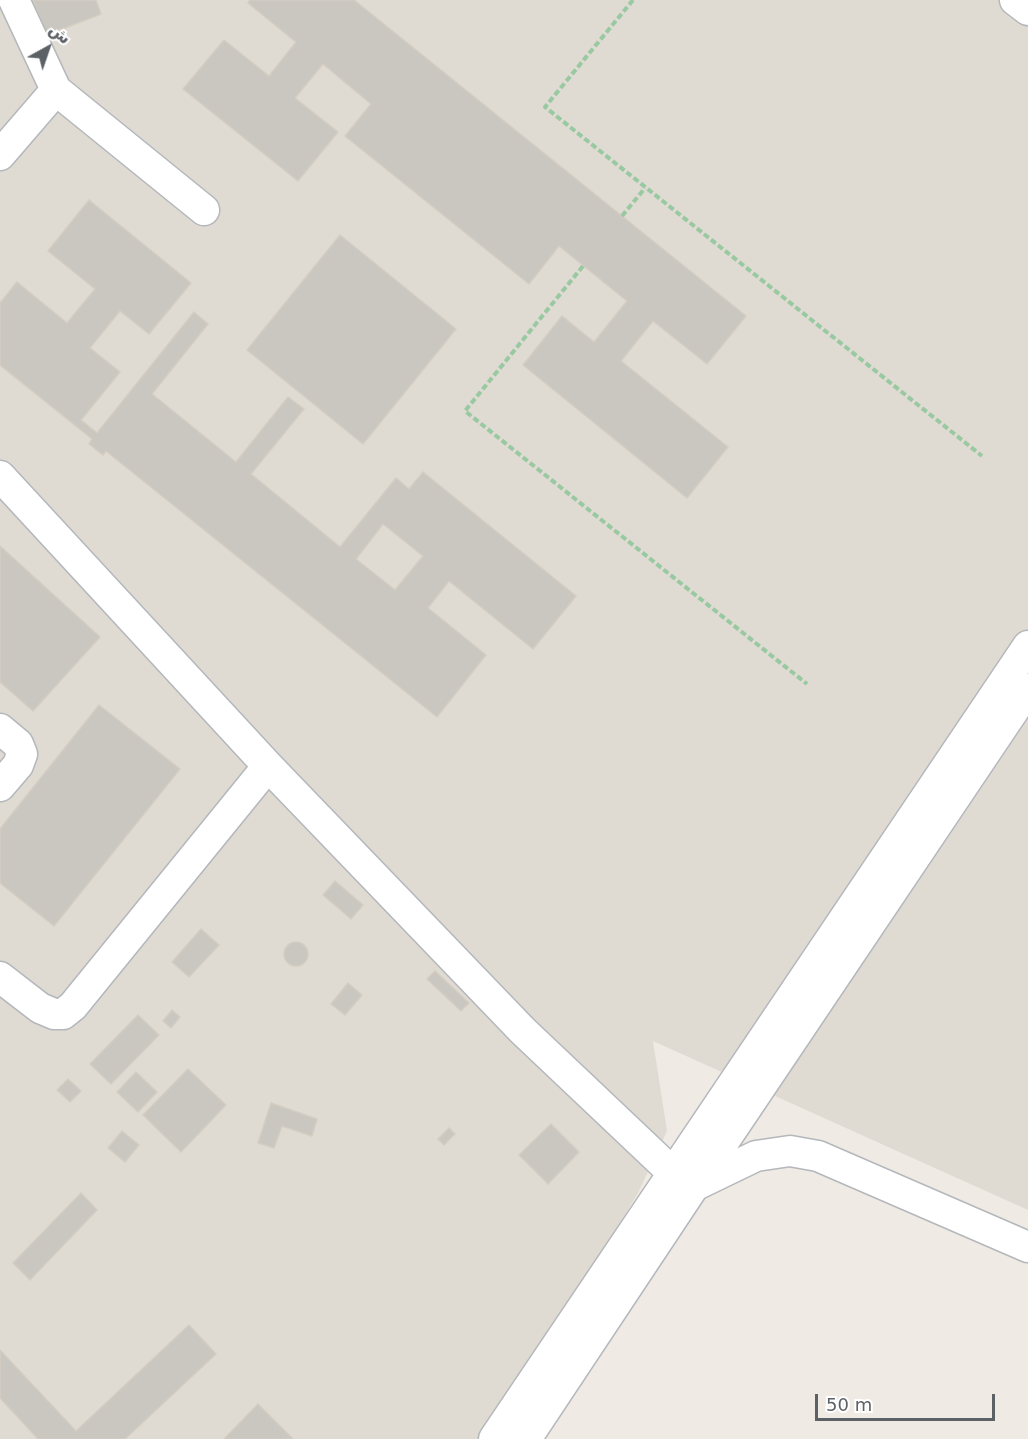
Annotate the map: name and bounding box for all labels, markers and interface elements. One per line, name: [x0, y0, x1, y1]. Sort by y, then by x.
north arrow: [18, 18, 78, 78]
text: ش: [45, 19, 74, 48]
scale bar: [818, 1382, 998, 1420]
text: 50 m: [826, 1394, 872, 1415]

